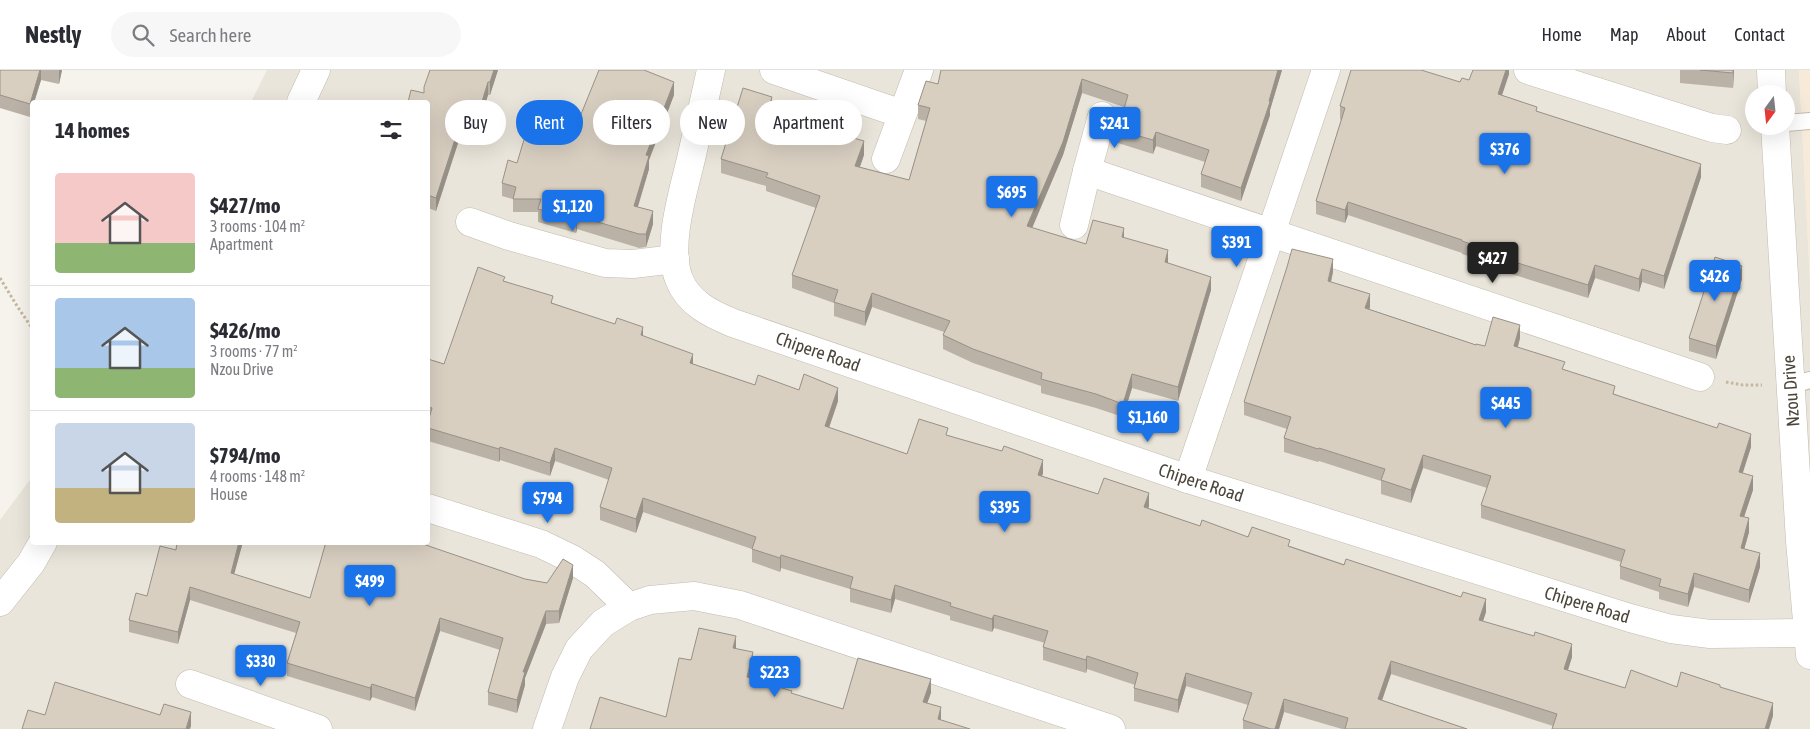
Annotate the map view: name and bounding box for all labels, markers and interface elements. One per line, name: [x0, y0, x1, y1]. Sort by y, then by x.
search box: [111, 12, 461, 57]
text: Nestly: [25, 21, 81, 48]
icon: search: [129, 21, 157, 49]
text: Search here: [169, 24, 251, 46]
text: Home: [1542, 24, 1582, 45]
text: Map: [1610, 24, 1639, 45]
text: About: [1667, 24, 1706, 45]
text: Contact: [1734, 24, 1785, 45]
north arrow: [1745, 85, 1795, 135]
map controls: [1745, 85, 1795, 135]
chip: Buy: [445, 100, 506, 145]
chip: Rent: [516, 100, 583, 145]
chip: Filters: [593, 100, 670, 145]
chip: New: [680, 100, 745, 145]
chip: Apartment: [755, 100, 862, 145]
pin: $241: [1085, 106, 1145, 149]
text: $241: [1100, 114, 1130, 132]
icon: filters: [377, 116, 405, 144]
text: 14 homes: [55, 118, 130, 142]
pin: $376: [1475, 132, 1535, 175]
text: $376: [1490, 140, 1520, 158]
pin: $695: [982, 176, 1042, 218]
text: $695: [997, 183, 1027, 201]
pin: $1,120: [532, 190, 614, 232]
icon: home: [95, 193, 155, 253]
text: $427/mo: [210, 193, 281, 217]
text: $1,120: [553, 197, 593, 215]
text: 3 rooms · 104 m²: [210, 217, 305, 235]
pin: $391: [1207, 226, 1267, 268]
text: $391: [1222, 233, 1252, 251]
text: Apartment: [210, 235, 273, 253]
pin: $427: [1463, 242, 1523, 284]
text: $427: [1478, 249, 1508, 267]
pin: $426: [1685, 260, 1745, 302]
text: $426: [1700, 267, 1730, 285]
icon: home: [95, 318, 155, 378]
text: $426/mo: [210, 318, 281, 342]
street label: Chipere Road: [773, 327, 863, 376]
text: 3 rooms · 77 m²: [210, 342, 298, 360]
street label: Nzou Drive: [1778, 355, 1803, 427]
text: Nzou Drive: [210, 360, 274, 378]
pin: $445: [1476, 386, 1536, 429]
text: $445: [1491, 394, 1521, 412]
pin: $1,160: [1107, 400, 1189, 443]
text: $1,160: [1128, 408, 1168, 426]
icon: home: [95, 443, 155, 503]
text: $794/mo: [210, 443, 281, 467]
street label: Chipere Road: [1156, 459, 1246, 506]
text: 4 rooms · 148 m²: [210, 467, 305, 485]
pin: $794: [518, 482, 578, 524]
text: House: [210, 485, 247, 503]
text: $794: [533, 489, 563, 507]
pin: $395: [975, 490, 1035, 533]
text: $395: [990, 498, 1020, 516]
pin: $499: [340, 564, 400, 607]
text: $499: [355, 572, 385, 590]
street label: Chipere Road: [1542, 582, 1632, 627]
pin: $330: [231, 644, 291, 687]
text: $330: [246, 652, 276, 670]
pin: $223: [745, 656, 805, 698]
text: $223: [760, 663, 790, 681]

